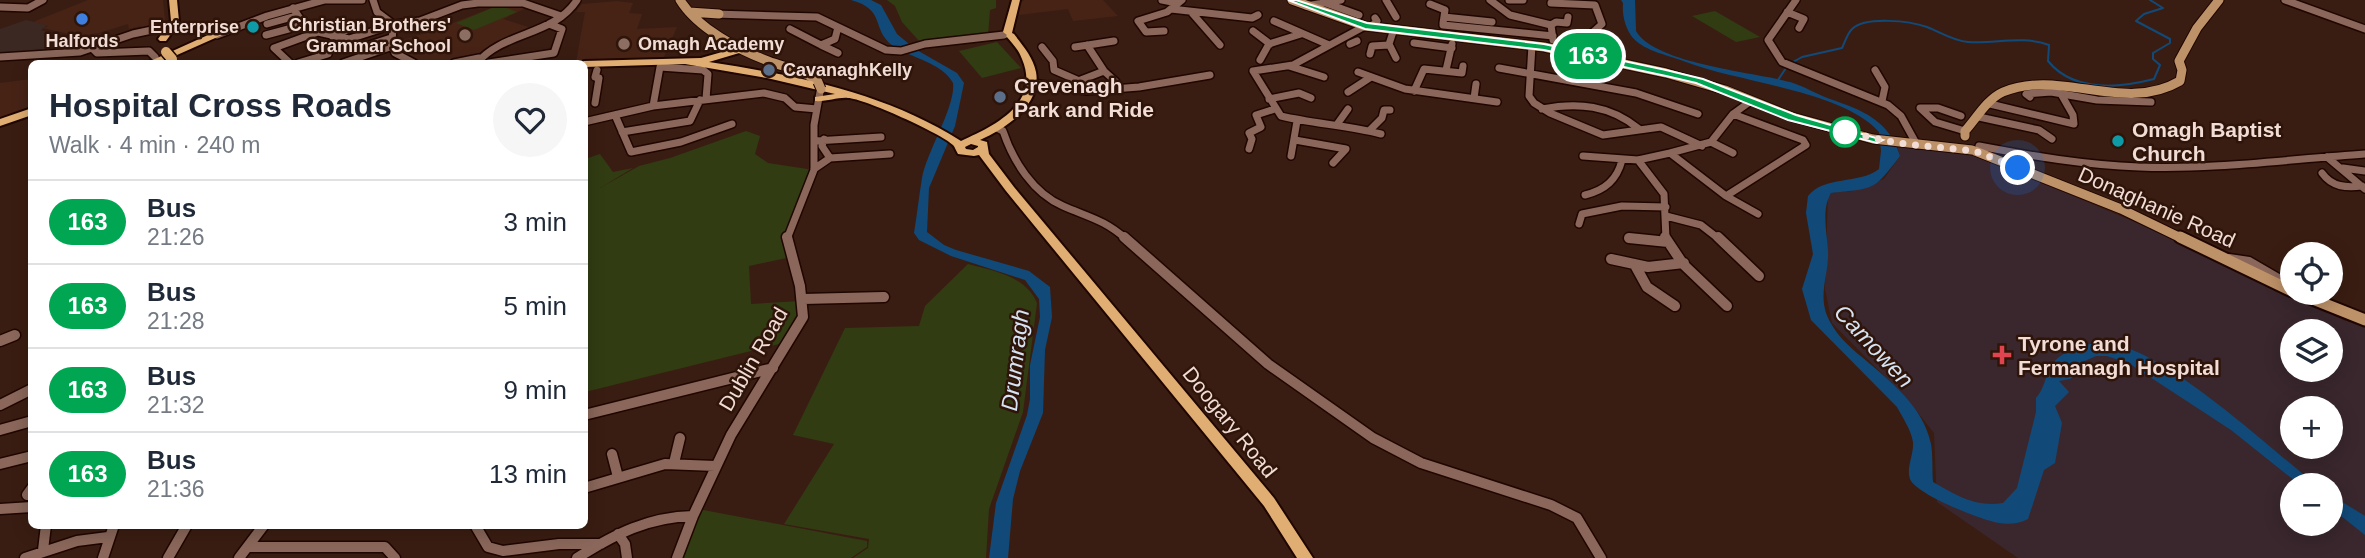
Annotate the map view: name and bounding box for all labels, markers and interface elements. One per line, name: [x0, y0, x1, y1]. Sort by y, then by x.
marker: Halfords: [74, 11, 90, 27]
place label: Christian Brothers' Grammar School: [289, 15, 451, 56]
place label: Enterprise: [150, 17, 239, 37]
marker: Enterprise: [245, 19, 261, 35]
marker: Christian Brothers' Grammar School: [457, 27, 473, 43]
place label: Halfords: [45, 31, 119, 51]
line badge: 163: [1548, 33, 1628, 79]
place label: Omagh Academy: [638, 34, 784, 54]
marker: Omagh Academy: [616, 36, 632, 52]
text: 163: [1568, 42, 1608, 69]
place label: CavanaghKelly: [783, 60, 912, 80]
marker: CavanaghKelly: [761, 62, 777, 78]
place label: Crevenagh Park and Ride: [1014, 74, 1154, 121]
button: heart: [493, 83, 567, 157]
text: Hospital Cross Roads: [49, 87, 392, 124]
marker: Crevenagh Park and Ride: [992, 89, 1008, 105]
unlabelled marker: [1830, 117, 1860, 147]
place label: Omagh Baptist Church: [2132, 118, 2281, 165]
text: Walk · 4 min · 240 m: [49, 132, 260, 158]
marker: Omagh Baptist Church: [2110, 133, 2126, 149]
your location: [2000, 150, 2035, 185]
street label: Donaghanie Road: [2075, 162, 2239, 252]
text: Bus: [147, 193, 196, 223]
text: 3 min: [503, 207, 567, 237]
text: 163: [67, 208, 108, 235]
text: 21:26: [147, 224, 205, 250]
map controls: [2280, 242, 2343, 536]
button: locate: [2280, 242, 2343, 305]
text: Bus: [147, 277, 196, 307]
text: 5 min: [503, 291, 567, 321]
text: 163: [67, 292, 108, 319]
water label: Camowen: [1829, 299, 1919, 393]
street label: Dublin Road: [714, 303, 792, 415]
text: 21:28: [147, 308, 205, 334]
water label: Drumragh: [996, 308, 1034, 412]
button: layers: [2280, 319, 2343, 382]
place label: Tyrone and Fermanagh Hospital: [2018, 332, 2220, 379]
marker: Tyrone and Fermanagh Hospital: [1992, 345, 2012, 365]
text: Bus: [147, 361, 196, 391]
street label: Doogary Road: [1178, 362, 1282, 482]
text: 9 min: [503, 375, 567, 405]
text: 163: [67, 376, 108, 403]
text: 21:32: [147, 392, 205, 418]
button: +: [2280, 396, 2343, 459]
text: Bus: [147, 445, 196, 475]
text: 13 min: [489, 459, 567, 489]
text: 163: [67, 460, 108, 487]
button: −: [2280, 473, 2343, 536]
text: 21:36: [147, 476, 205, 502]

